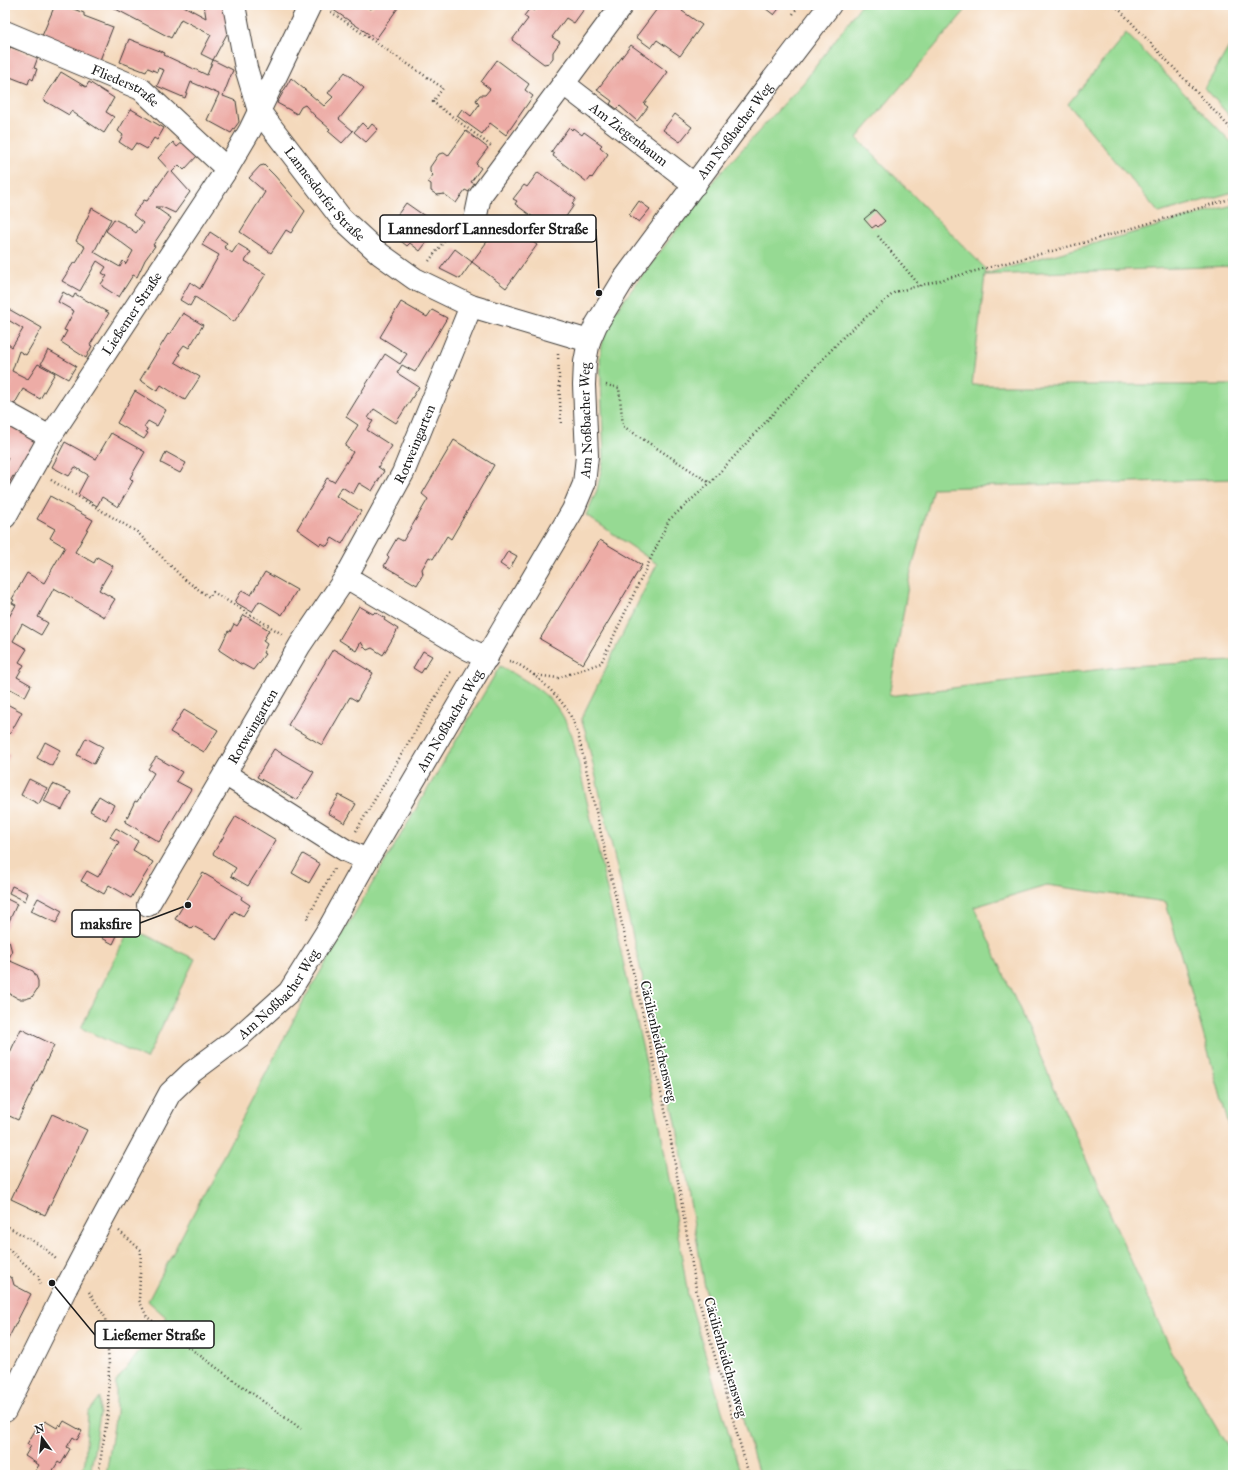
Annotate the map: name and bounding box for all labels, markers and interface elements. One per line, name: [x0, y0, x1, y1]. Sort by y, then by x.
street label: Fliederstraße: [89, 61, 163, 111]
street label: Am Noßbacher Weg: [693, 79, 777, 183]
street label: Am Ziegenbaum: [585, 98, 671, 170]
street label: Lannesdorfer Straße: [280, 143, 369, 245]
callout: Lannesdorf Lannesdorfer Straße: [380, 215, 596, 242]
text: Lannesdorf Lannesdorfer Straße: [388, 220, 589, 238]
street label: Ließemer Straße: [98, 269, 166, 358]
street label: Am Noßbacher Weg: [576, 362, 596, 480]
street label: Rotweingarten: [391, 402, 439, 487]
street label: Am Noßbacher Weg: [413, 666, 487, 776]
street label: Rotweingarten: [224, 686, 282, 767]
callout: maksfire: [72, 910, 140, 937]
text: maksfire: [79, 915, 133, 933]
street label: Am Noßbacher Weg: [234, 945, 323, 1044]
street label: Cäcilienheidchensweg: [636, 979, 681, 1104]
street label: Cäcilienheidchensweg: [700, 1295, 751, 1420]
callout: Ließemer Straße: [95, 1321, 214, 1348]
text: Ließemer Straße: [103, 1326, 206, 1344]
north arrow: [22, 1418, 62, 1458]
text: N: [33, 1421, 46, 1436]

